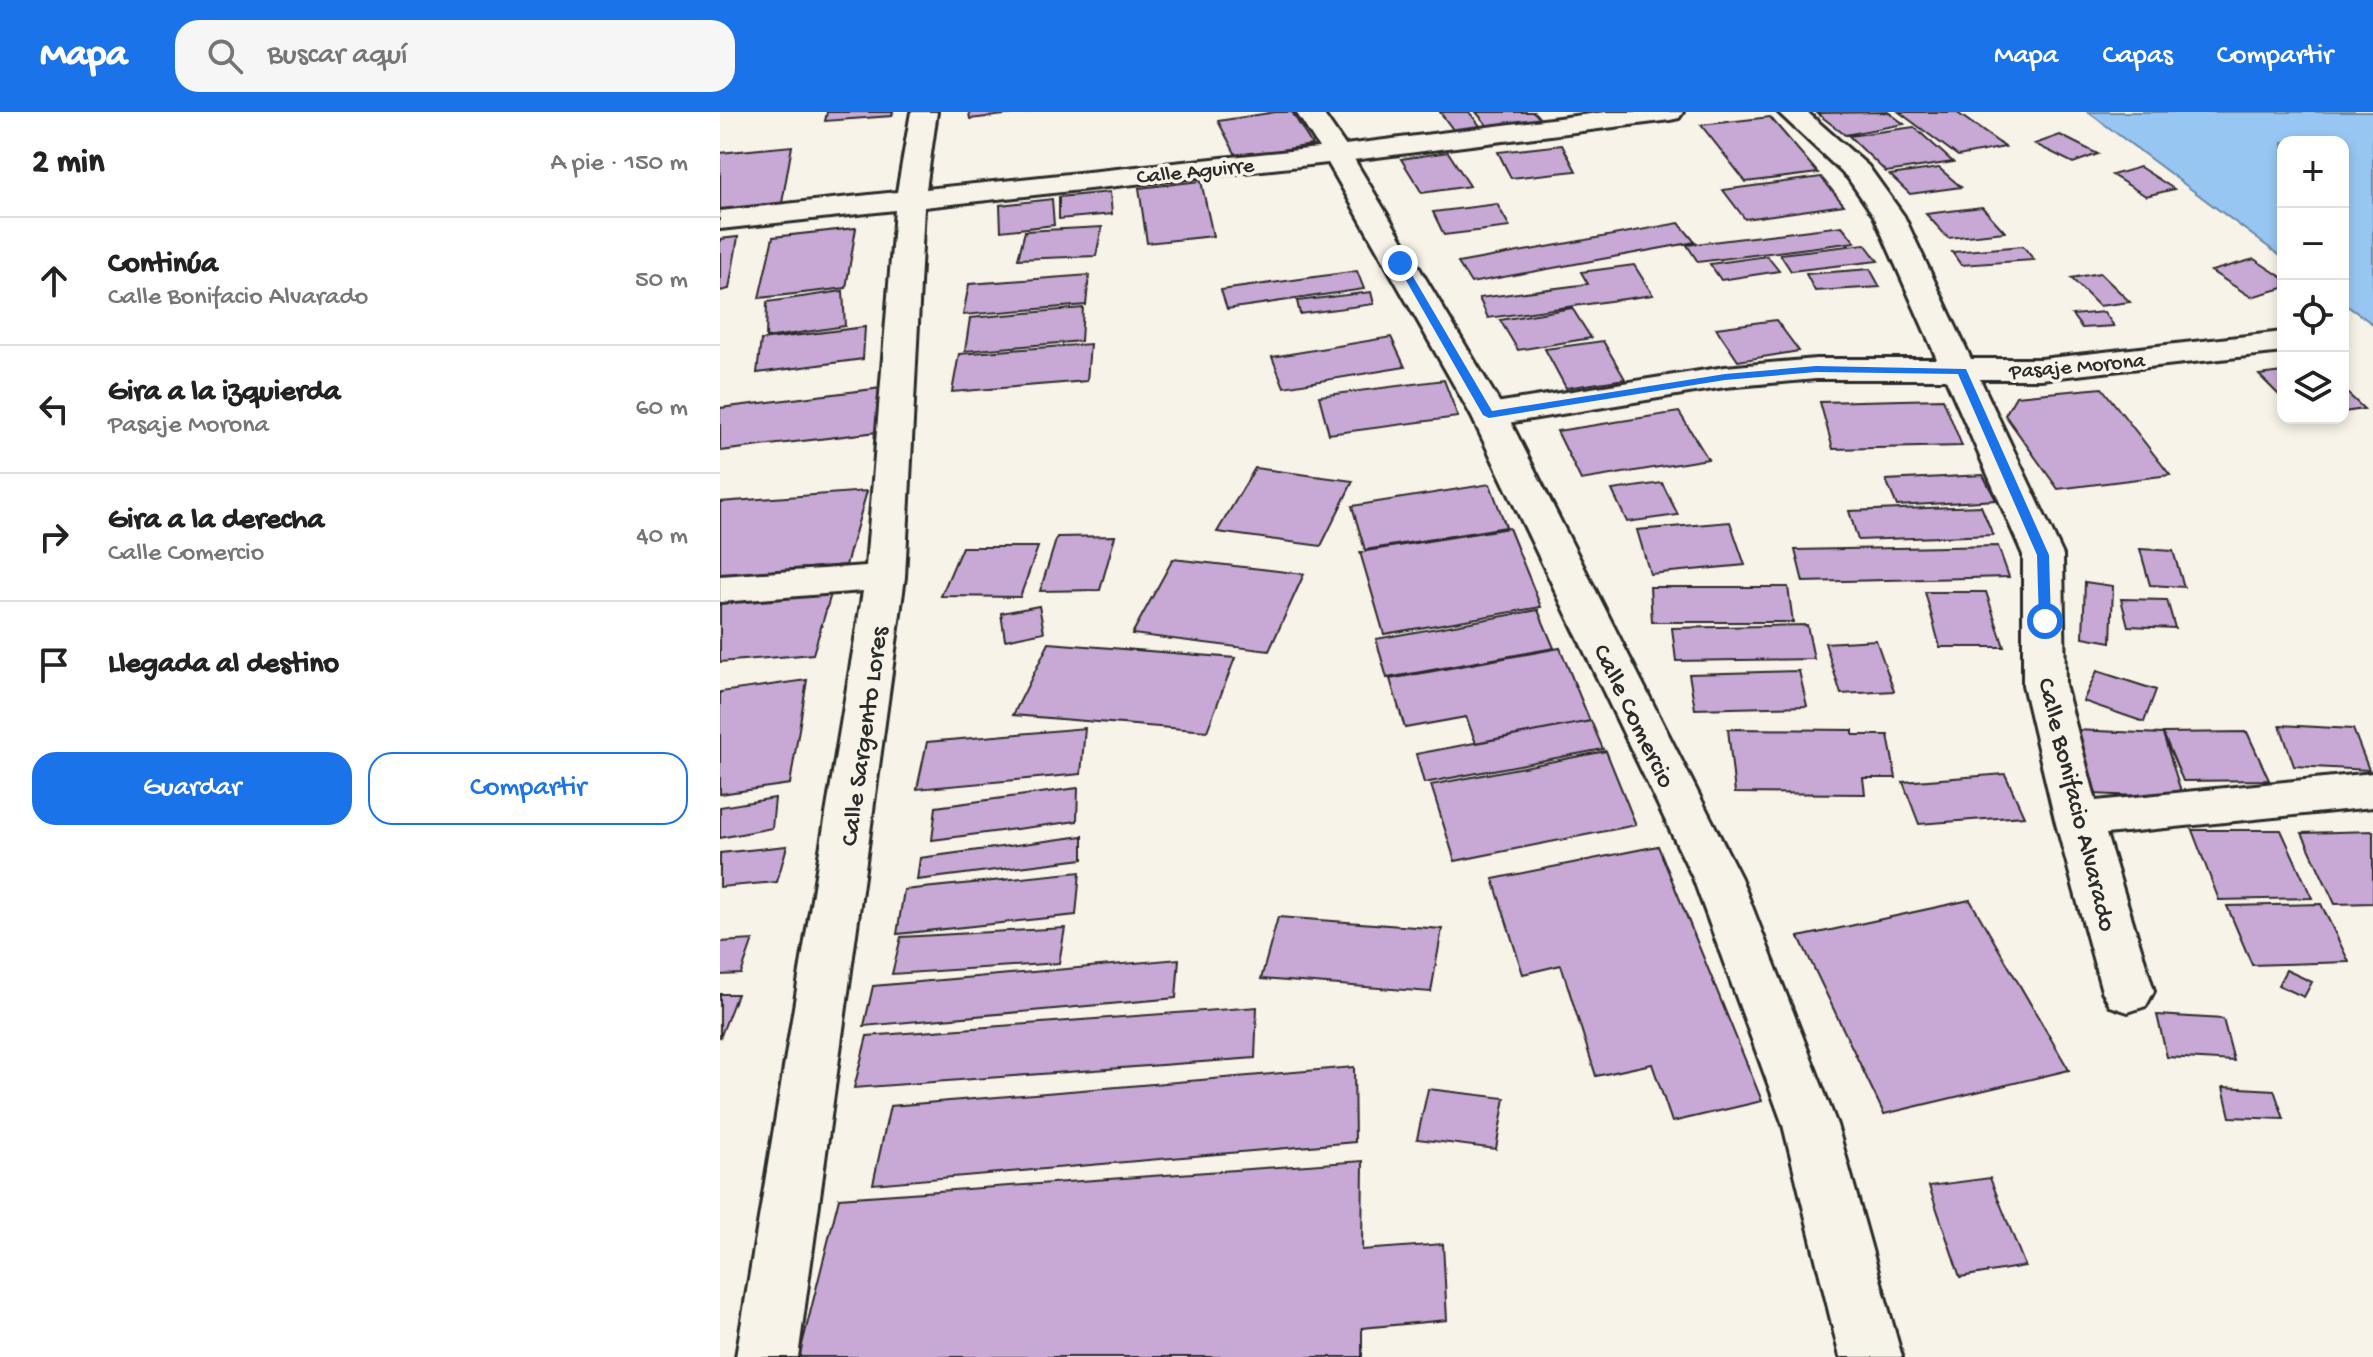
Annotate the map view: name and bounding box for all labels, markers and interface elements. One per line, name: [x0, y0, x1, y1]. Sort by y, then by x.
search box: [175, 20, 735, 92]
text: Mapa: [40, 34, 127, 78]
icon: search: [203, 34, 247, 78]
text: Buscar aquí: [267, 39, 407, 74]
text: Mapa: [1994, 40, 2058, 73]
text: Capas: [2102, 40, 2173, 73]
text: Compartir: [2217, 40, 2333, 73]
map controls: [2277, 136, 2349, 424]
button: +: [2277, 136, 2349, 208]
text: 2 min: [32, 144, 104, 184]
text: A pie · 150 m: [551, 149, 688, 180]
street label: Calle Aguirre: [1135, 154, 1256, 192]
button: −: [2277, 208, 2349, 280]
route end: [1382, 245, 1418, 281]
text: Continúa: [108, 248, 218, 283]
icon: ahead: [32, 259, 76, 303]
text: 50 m: [635, 266, 688, 297]
button: locate: [2277, 280, 2349, 352]
text: Calle Bonifacio Alvarado: [108, 283, 368, 314]
street label: Pasaje Morona: [2007, 349, 2147, 387]
button: layers: [2277, 352, 2349, 424]
text: Gira a la izquierda: [108, 376, 341, 411]
icon: left: [32, 387, 76, 431]
text: 60 m: [635, 394, 688, 425]
text: Pasaje Morona: [108, 411, 269, 442]
text: Gira a la derecha: [108, 504, 324, 539]
icon: right: [32, 515, 76, 559]
text: 40 m: [636, 522, 688, 553]
text: Calle Comercio: [108, 539, 264, 570]
route start: [2027, 603, 2063, 639]
street label: Calle Sargento Lores: [836, 623, 897, 848]
street label: Calle Comercio: [1584, 640, 1680, 794]
icon: arrive: [32, 643, 76, 687]
text: Llegada al destino: [108, 648, 339, 683]
street label: Calle Bonifacio Alvarado: [2028, 675, 2121, 935]
button: Guardar: [32, 752, 352, 825]
button: Compartir: [368, 752, 688, 825]

